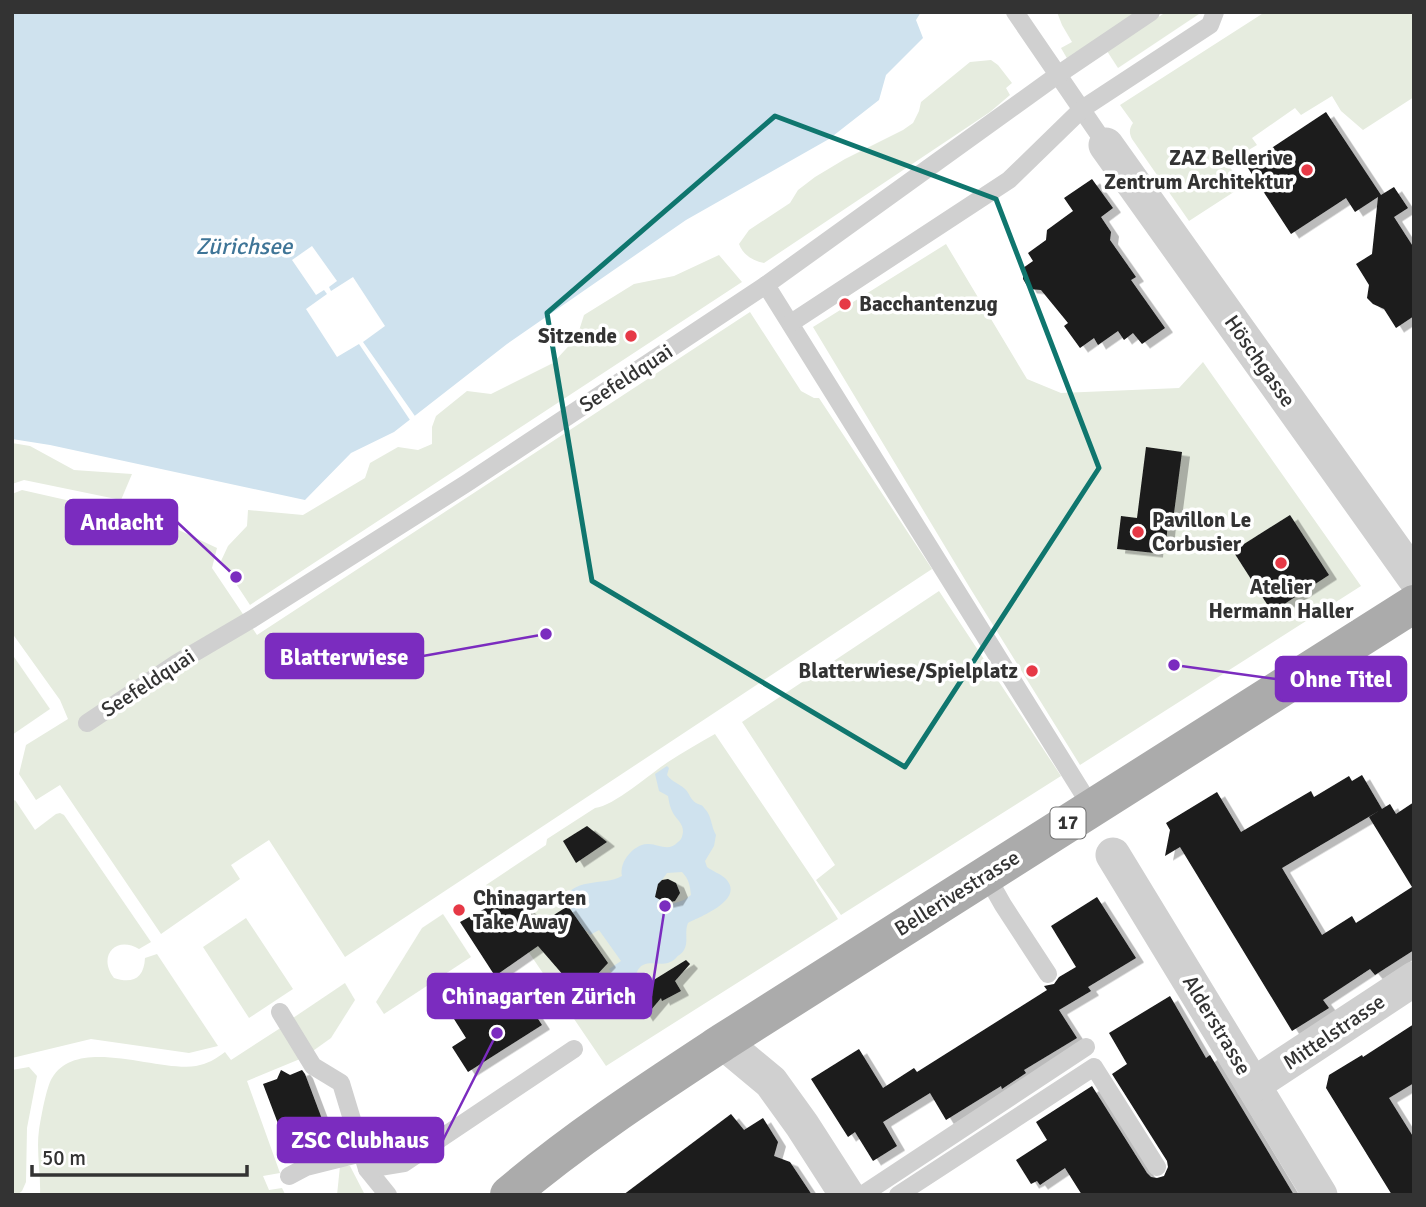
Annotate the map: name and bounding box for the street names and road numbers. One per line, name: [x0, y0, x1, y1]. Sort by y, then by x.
street label: Höschgasse: [1219, 310, 1301, 412]
street label: Seefeldquai: [574, 338, 678, 418]
street label: Seefeldquai: [96, 643, 200, 723]
road number: 17: [1050, 808, 1086, 838]
street label: Bellerivestrasse: [890, 844, 1024, 942]
street label: Alderstrasse: [1177, 970, 1257, 1080]
street label: Mittelstrasse: [1278, 988, 1390, 1076]

